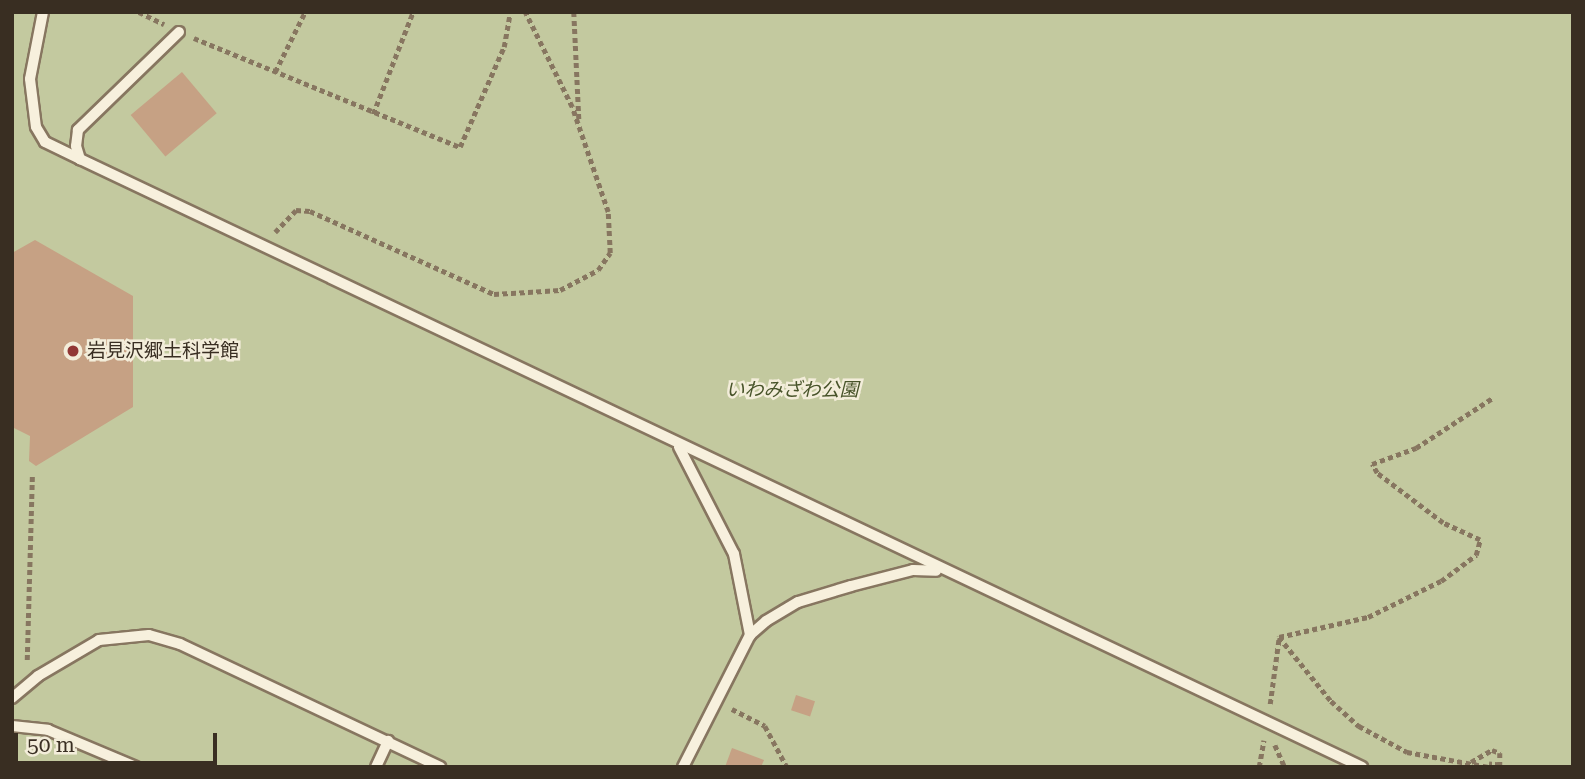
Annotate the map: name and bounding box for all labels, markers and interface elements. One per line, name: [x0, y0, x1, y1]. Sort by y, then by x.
place label: 岩見沢郷土科学館: [87, 340, 239, 362]
marker: 岩見沢郷土科学館: [65, 343, 81, 359]
park label: いわみざわ公園: [726, 379, 858, 401]
scale bar: [18, 720, 220, 764]
text: 50 m: [27, 733, 75, 757]

